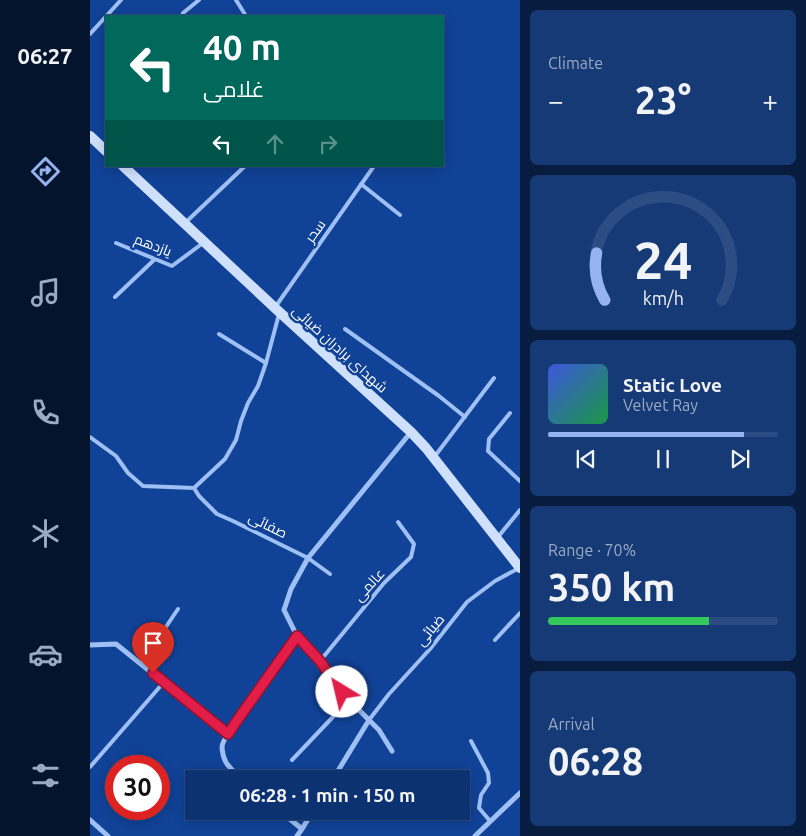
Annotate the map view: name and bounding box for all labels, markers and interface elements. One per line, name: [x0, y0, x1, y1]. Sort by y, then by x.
text: 40 m: [203, 27, 281, 67]
icon: left: [120, 35, 185, 100]
text: 06:27: [17, 43, 73, 68]
text: Climate: [548, 54, 603, 72]
text: غلامی: [203, 76, 264, 101]
text: 23°: [635, 79, 691, 121]
text: −: [548, 85, 564, 116]
text: +: [762, 85, 778, 116]
icon: left: [208, 130, 236, 158]
icon: ahead: [261, 130, 289, 158]
icon: right: [314, 130, 342, 158]
icon: directions: [28, 154, 63, 189]
street label: سحر: [301, 216, 329, 246]
street label: یازدهم: [131, 231, 174, 261]
text: 24: [634, 231, 692, 289]
icon: music: [28, 275, 63, 310]
text: km/h: [642, 288, 684, 308]
street label: شهدای برادران ضیائی: [289, 302, 391, 396]
text: Static Love: [623, 374, 722, 396]
icon: phone: [28, 395, 63, 430]
text: Velvet Ray: [623, 396, 698, 414]
icon: previous: [572, 445, 600, 473]
icon: pause: [649, 445, 677, 473]
icon: next: [726, 445, 754, 473]
street label: صفائی: [246, 509, 290, 541]
icon: climate: [28, 516, 63, 551]
text: Range · 70%: [548, 541, 636, 559]
street label: عالمی: [350, 565, 388, 605]
text: 350 km: [548, 566, 675, 608]
street label: ضیائی: [413, 611, 447, 649]
pin: [132, 622, 174, 673]
icon: arrive: [139, 629, 167, 657]
icon: car: [28, 637, 63, 672]
position arrow: [315, 665, 367, 717]
text: Arrival: [548, 715, 595, 733]
text: 06:28: [548, 740, 643, 782]
speed limit sign: 30: [105, 755, 170, 820]
icon: filters: [28, 758, 63, 793]
text: 06:28 · 1 min · 150 m: [240, 784, 415, 806]

